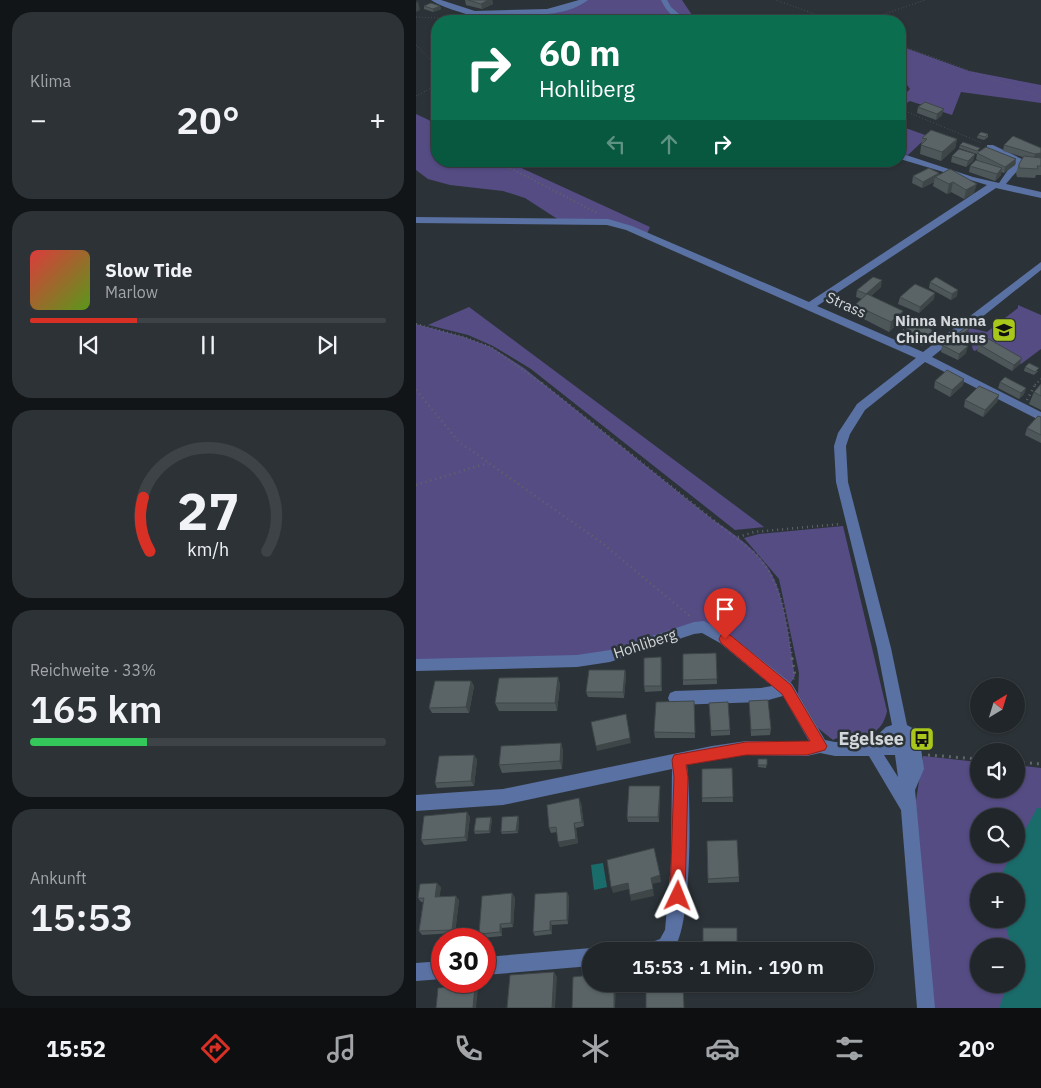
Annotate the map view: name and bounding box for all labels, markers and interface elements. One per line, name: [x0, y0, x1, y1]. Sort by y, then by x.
text: 60 m: [539, 30, 621, 76]
icon: right: [456, 35, 521, 100]
text: Klima: [30, 71, 71, 91]
text: Hohliberg: [539, 74, 635, 103]
text: 20°: [176, 95, 240, 144]
text: −: [30, 101, 47, 138]
text: +: [369, 101, 386, 138]
icon: left: [602, 130, 630, 158]
icon: ahead: [655, 130, 683, 158]
icon: right: [708, 130, 736, 158]
text: Slow Tide: [105, 258, 192, 282]
text: Marlow: [105, 282, 158, 302]
street label: Strass: [823, 287, 869, 322]
place label: Ninna Nanna Chinderhuus: [895, 311, 986, 347]
school or university icon: Ninna Nanna Chinderhuus: [991, 317, 1017, 343]
icon: previous: [75, 331, 103, 359]
icon: pause: [194, 331, 222, 359]
icon: next: [313, 331, 341, 359]
text: 27: [177, 477, 239, 544]
text: km/h: [187, 538, 229, 561]
pin: [704, 588, 746, 639]
icon: arrive: [711, 595, 739, 623]
street label: Hohliberg: [611, 624, 679, 663]
text: Reichweite · 33%: [30, 660, 156, 680]
north arrow: [970, 678, 1025, 732]
map controls: [970, 678, 1025, 993]
text: 165 km: [30, 684, 162, 733]
bus stop icon: Egelsee: [909, 726, 935, 752]
place label: Egelsee: [838, 727, 904, 750]
button: sound: [970, 743, 1025, 798]
button: search: [970, 808, 1025, 863]
text: Ankunft: [30, 868, 87, 888]
position arrow: [651, 869, 703, 921]
button: +: [970, 873, 1025, 928]
text: 15:53: [30, 892, 133, 941]
speed limit sign: 30: [431, 928, 496, 993]
button: −: [970, 938, 1025, 993]
text: 15:53 · 1 Min. · 190 m: [632, 955, 824, 979]
icon: directions: [198, 1031, 233, 1066]
icon: music: [324, 1031, 359, 1066]
icon: phone: [451, 1031, 486, 1066]
icon: climate: [578, 1031, 613, 1066]
icon: car: [705, 1031, 740, 1066]
icon: filters: [832, 1031, 867, 1066]
text: 15:52: [46, 1034, 106, 1063]
text: 20°: [958, 1034, 995, 1063]

